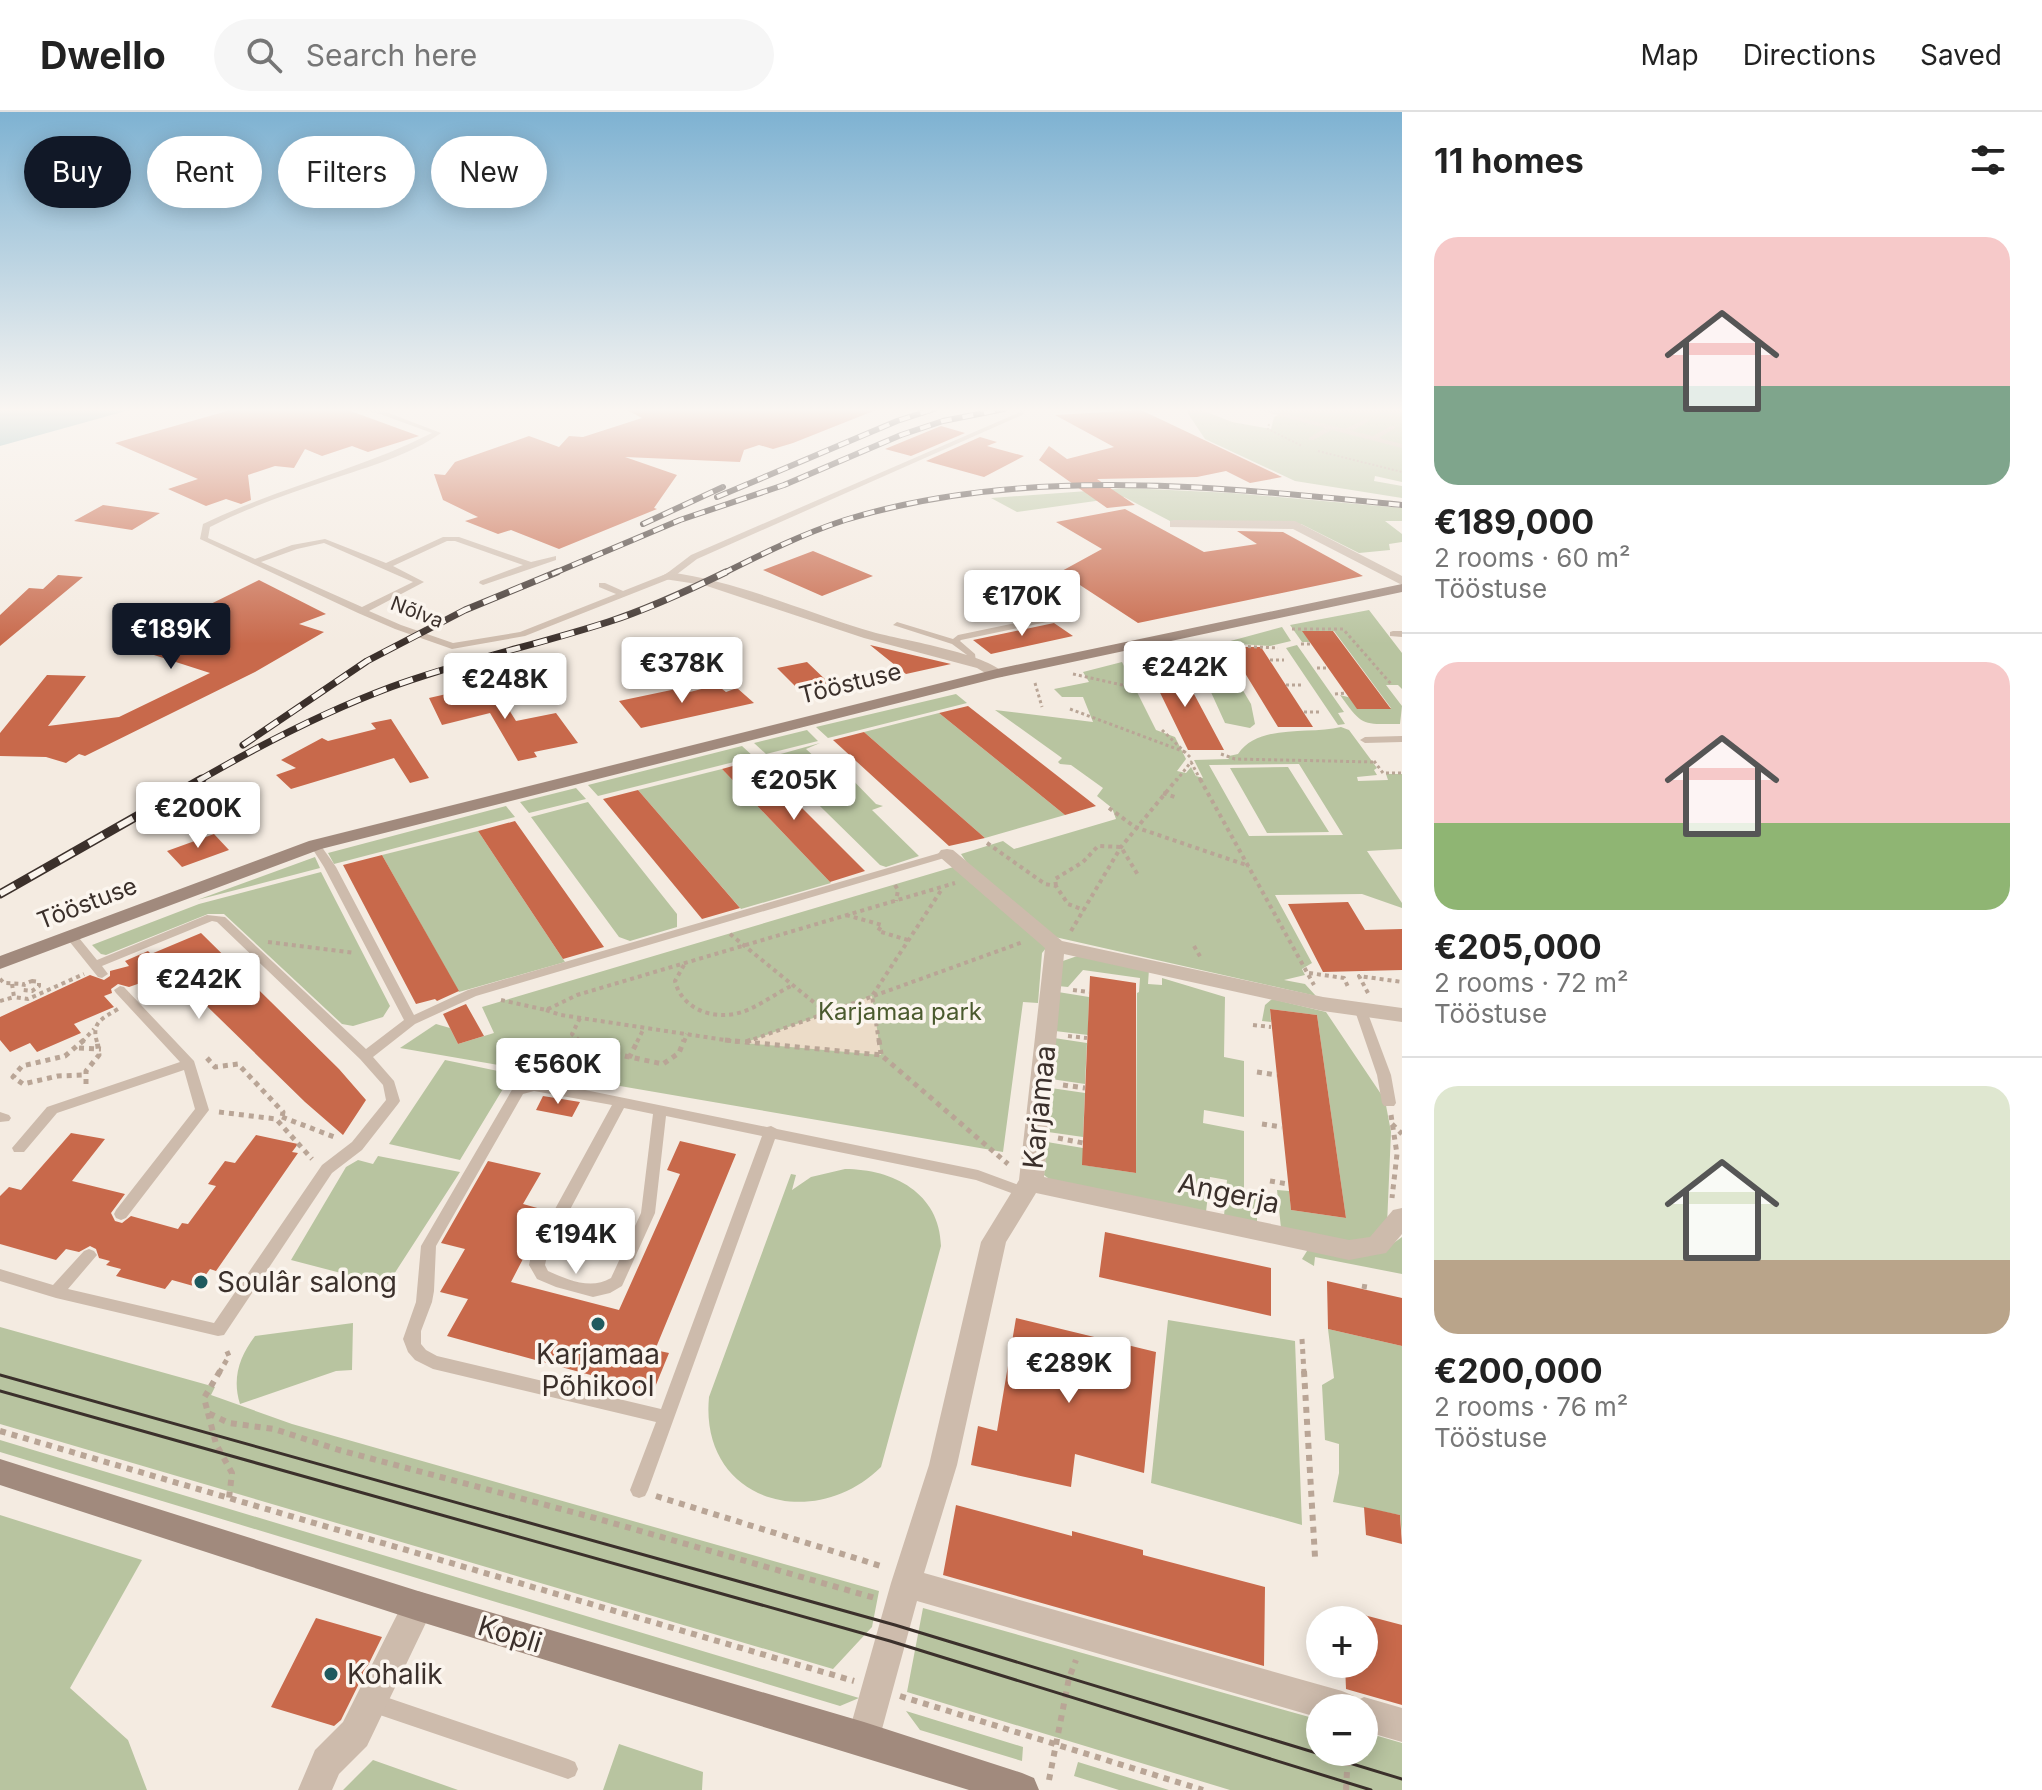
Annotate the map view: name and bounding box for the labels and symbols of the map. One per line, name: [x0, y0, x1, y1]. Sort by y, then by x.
pin: €170K: [966, 570, 1078, 638]
street label: Nõlva: [387, 591, 447, 633]
pin: €189K: [115, 603, 227, 671]
pin: €378K: [626, 637, 738, 705]
pin: €242K: [1129, 641, 1241, 709]
pin: €248K: [449, 653, 561, 721]
street label: Tööstuse: [796, 656, 904, 710]
pin: €205K: [738, 754, 850, 822]
pin: €200K: [142, 782, 254, 850]
street label: Tööstuse: [33, 871, 141, 935]
pin: €242K: [143, 953, 255, 1021]
park label: Karjamaa park: [818, 997, 982, 1026]
pin: €560K: [502, 1038, 614, 1106]
street label: Karjamaa: [1016, 1044, 1062, 1170]
street label: Angerja: [1175, 1166, 1283, 1220]
pin: €194K: [520, 1208, 632, 1276]
place label: Soulâr salong: [217, 1265, 397, 1299]
marker: Soulâr salong: [192, 1273, 210, 1291]
marker: Karjamaa Põhikool: [589, 1315, 607, 1333]
place label: Karjamaa Põhikool: [536, 1337, 660, 1403]
pin: €289K: [1013, 1337, 1125, 1405]
street label: Kopli: [474, 1608, 546, 1660]
place label: Kohalik: [347, 1657, 443, 1691]
marker: Kohalik: [322, 1665, 340, 1683]

